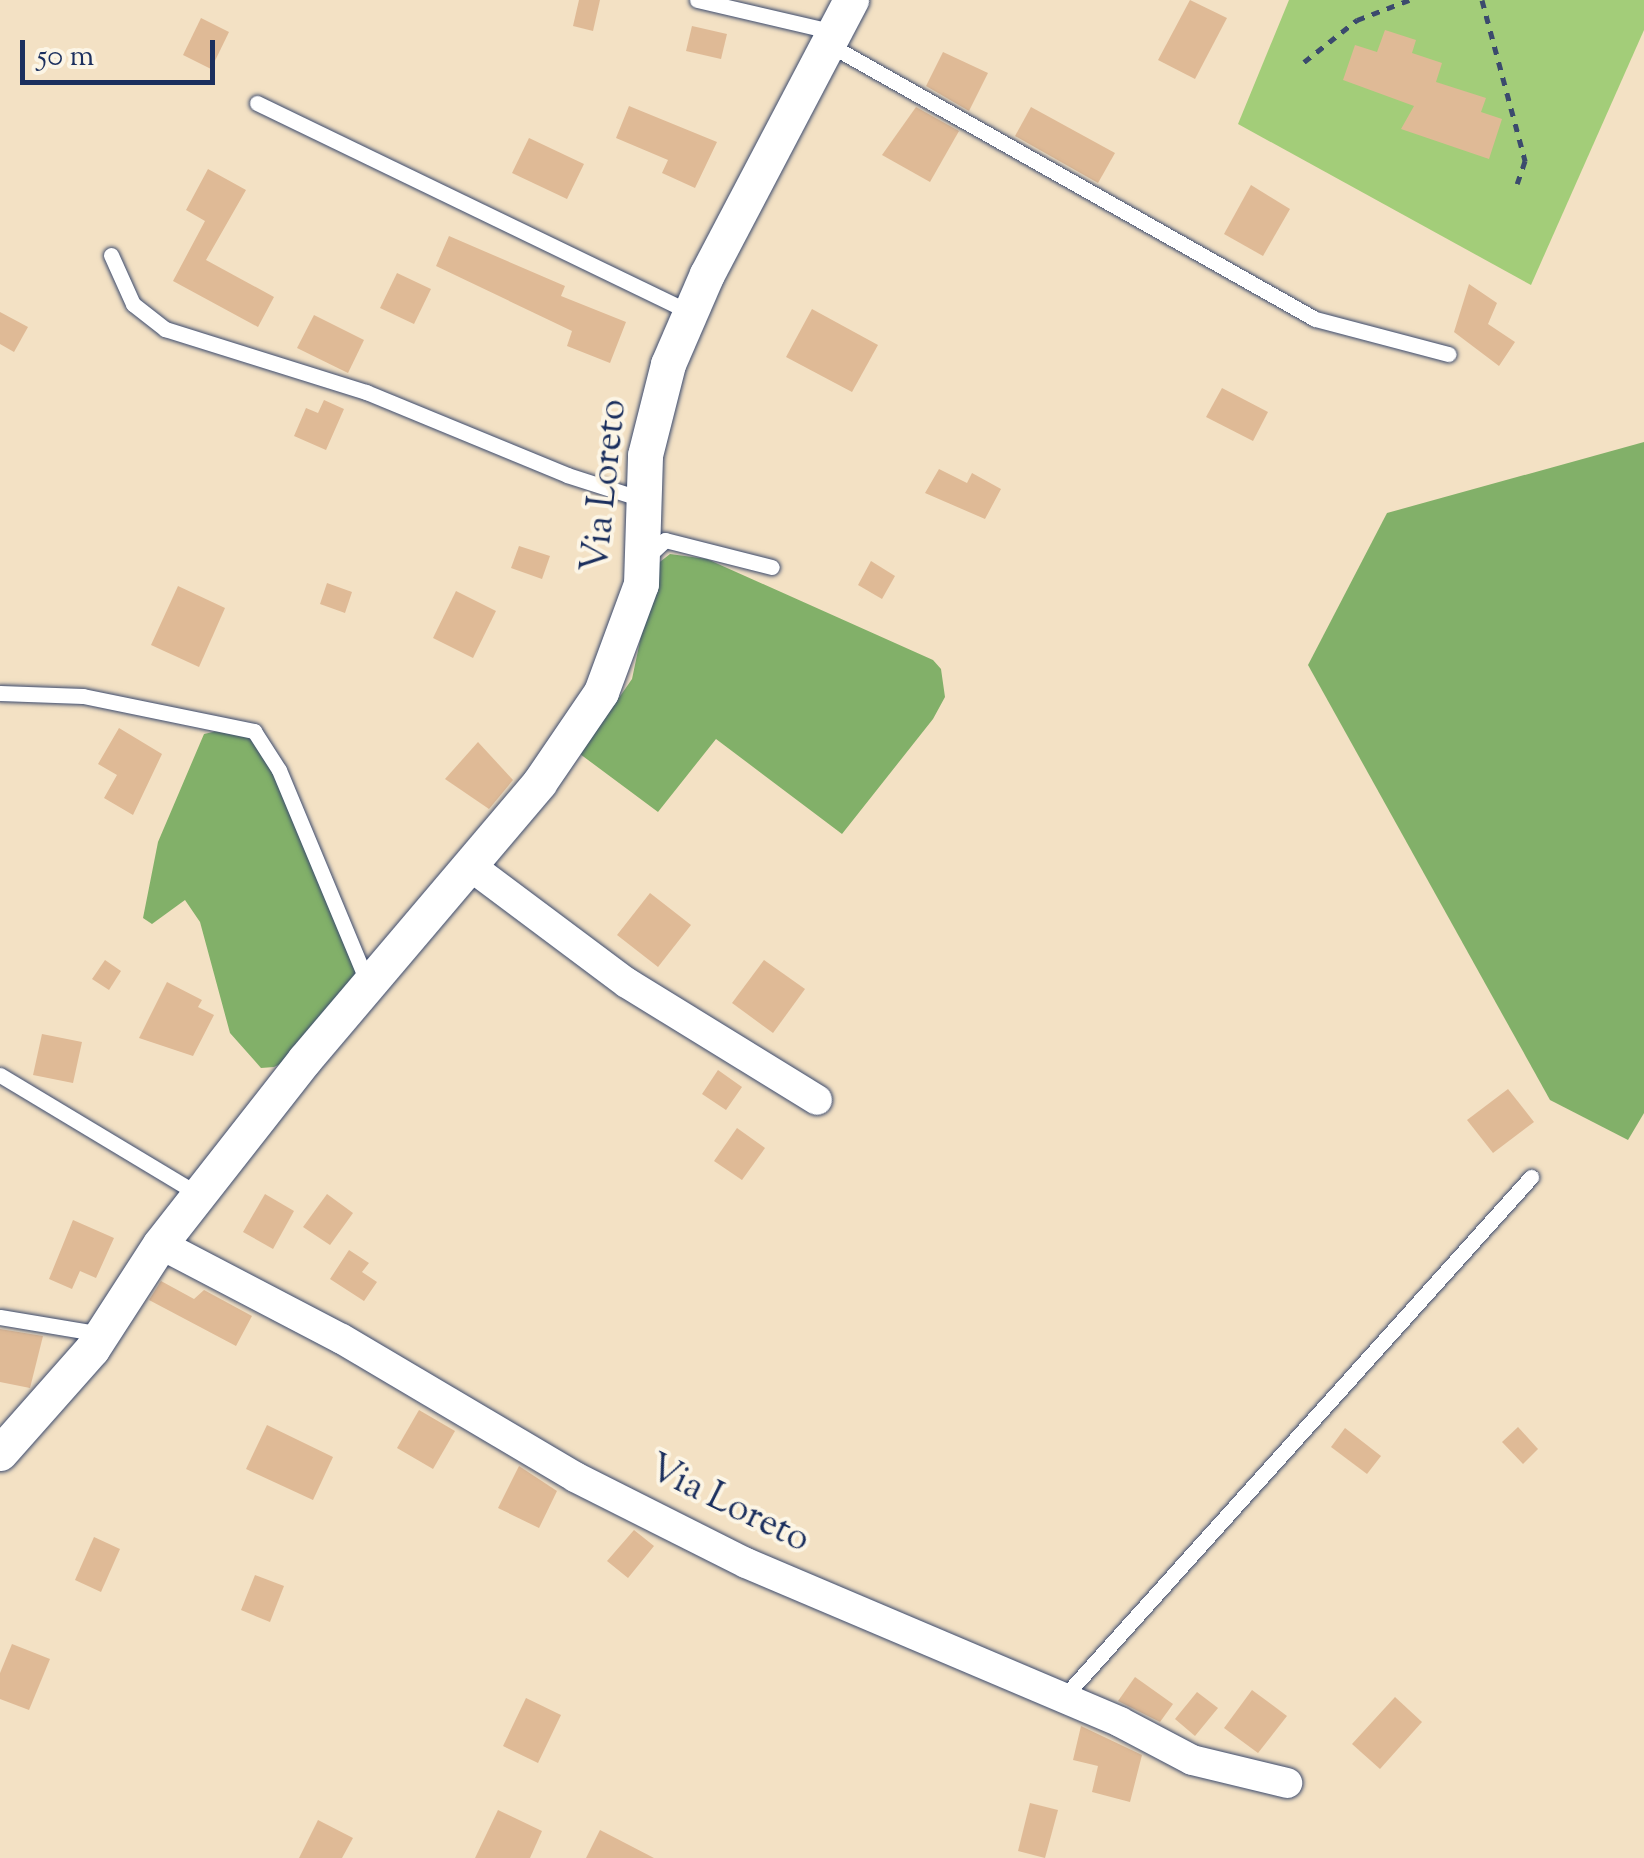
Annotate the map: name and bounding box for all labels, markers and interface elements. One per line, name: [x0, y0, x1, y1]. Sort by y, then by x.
scale bar: [25, 20, 220, 82]
text: 50 m: [37, 36, 94, 79]
street label: Via Loreto: [575, 397, 639, 575]
street label: Via Loreto: [640, 1447, 816, 1565]

